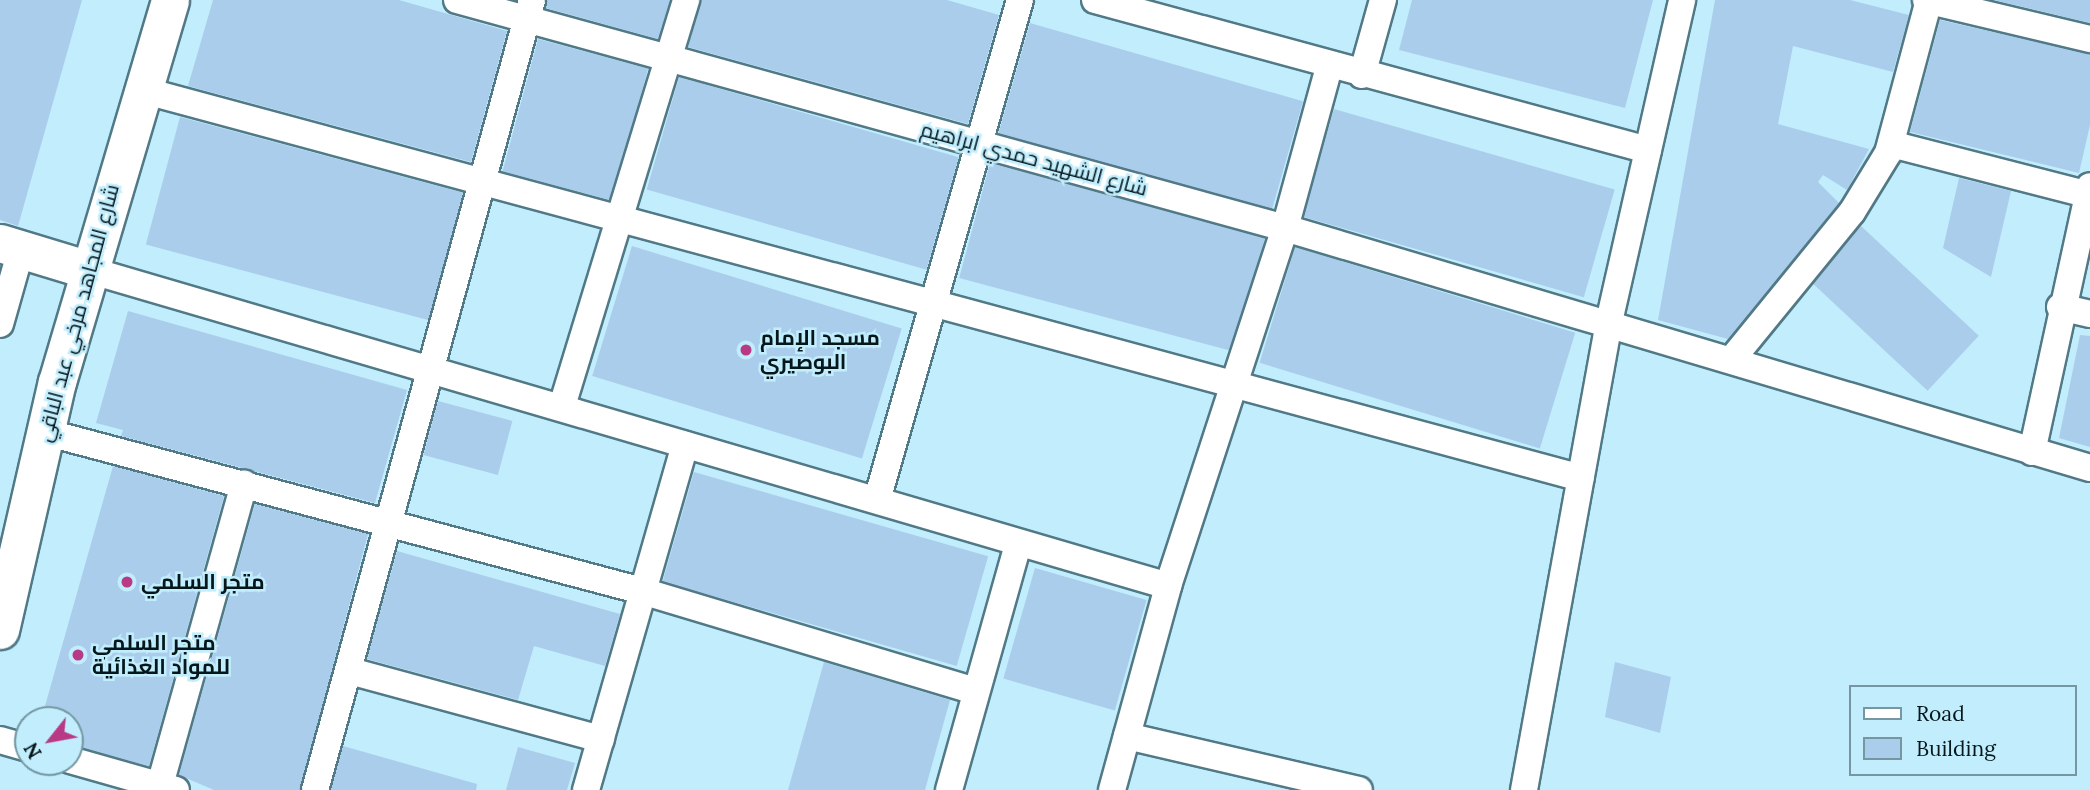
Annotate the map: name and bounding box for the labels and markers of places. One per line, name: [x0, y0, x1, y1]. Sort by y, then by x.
place label: مسجد الإمام البوصيري: [760, 325, 880, 375]
marker: مسجد الإمام البوصيري: [738, 342, 754, 358]
place label: متجر السلمي: [141, 569, 265, 595]
marker: متجر السلمي: [119, 574, 135, 590]
place label: متجر السلمي للمواد الغذائية: [92, 630, 230, 680]
marker: متجر السلمي للمواد الغذائية: [70, 647, 86, 663]

